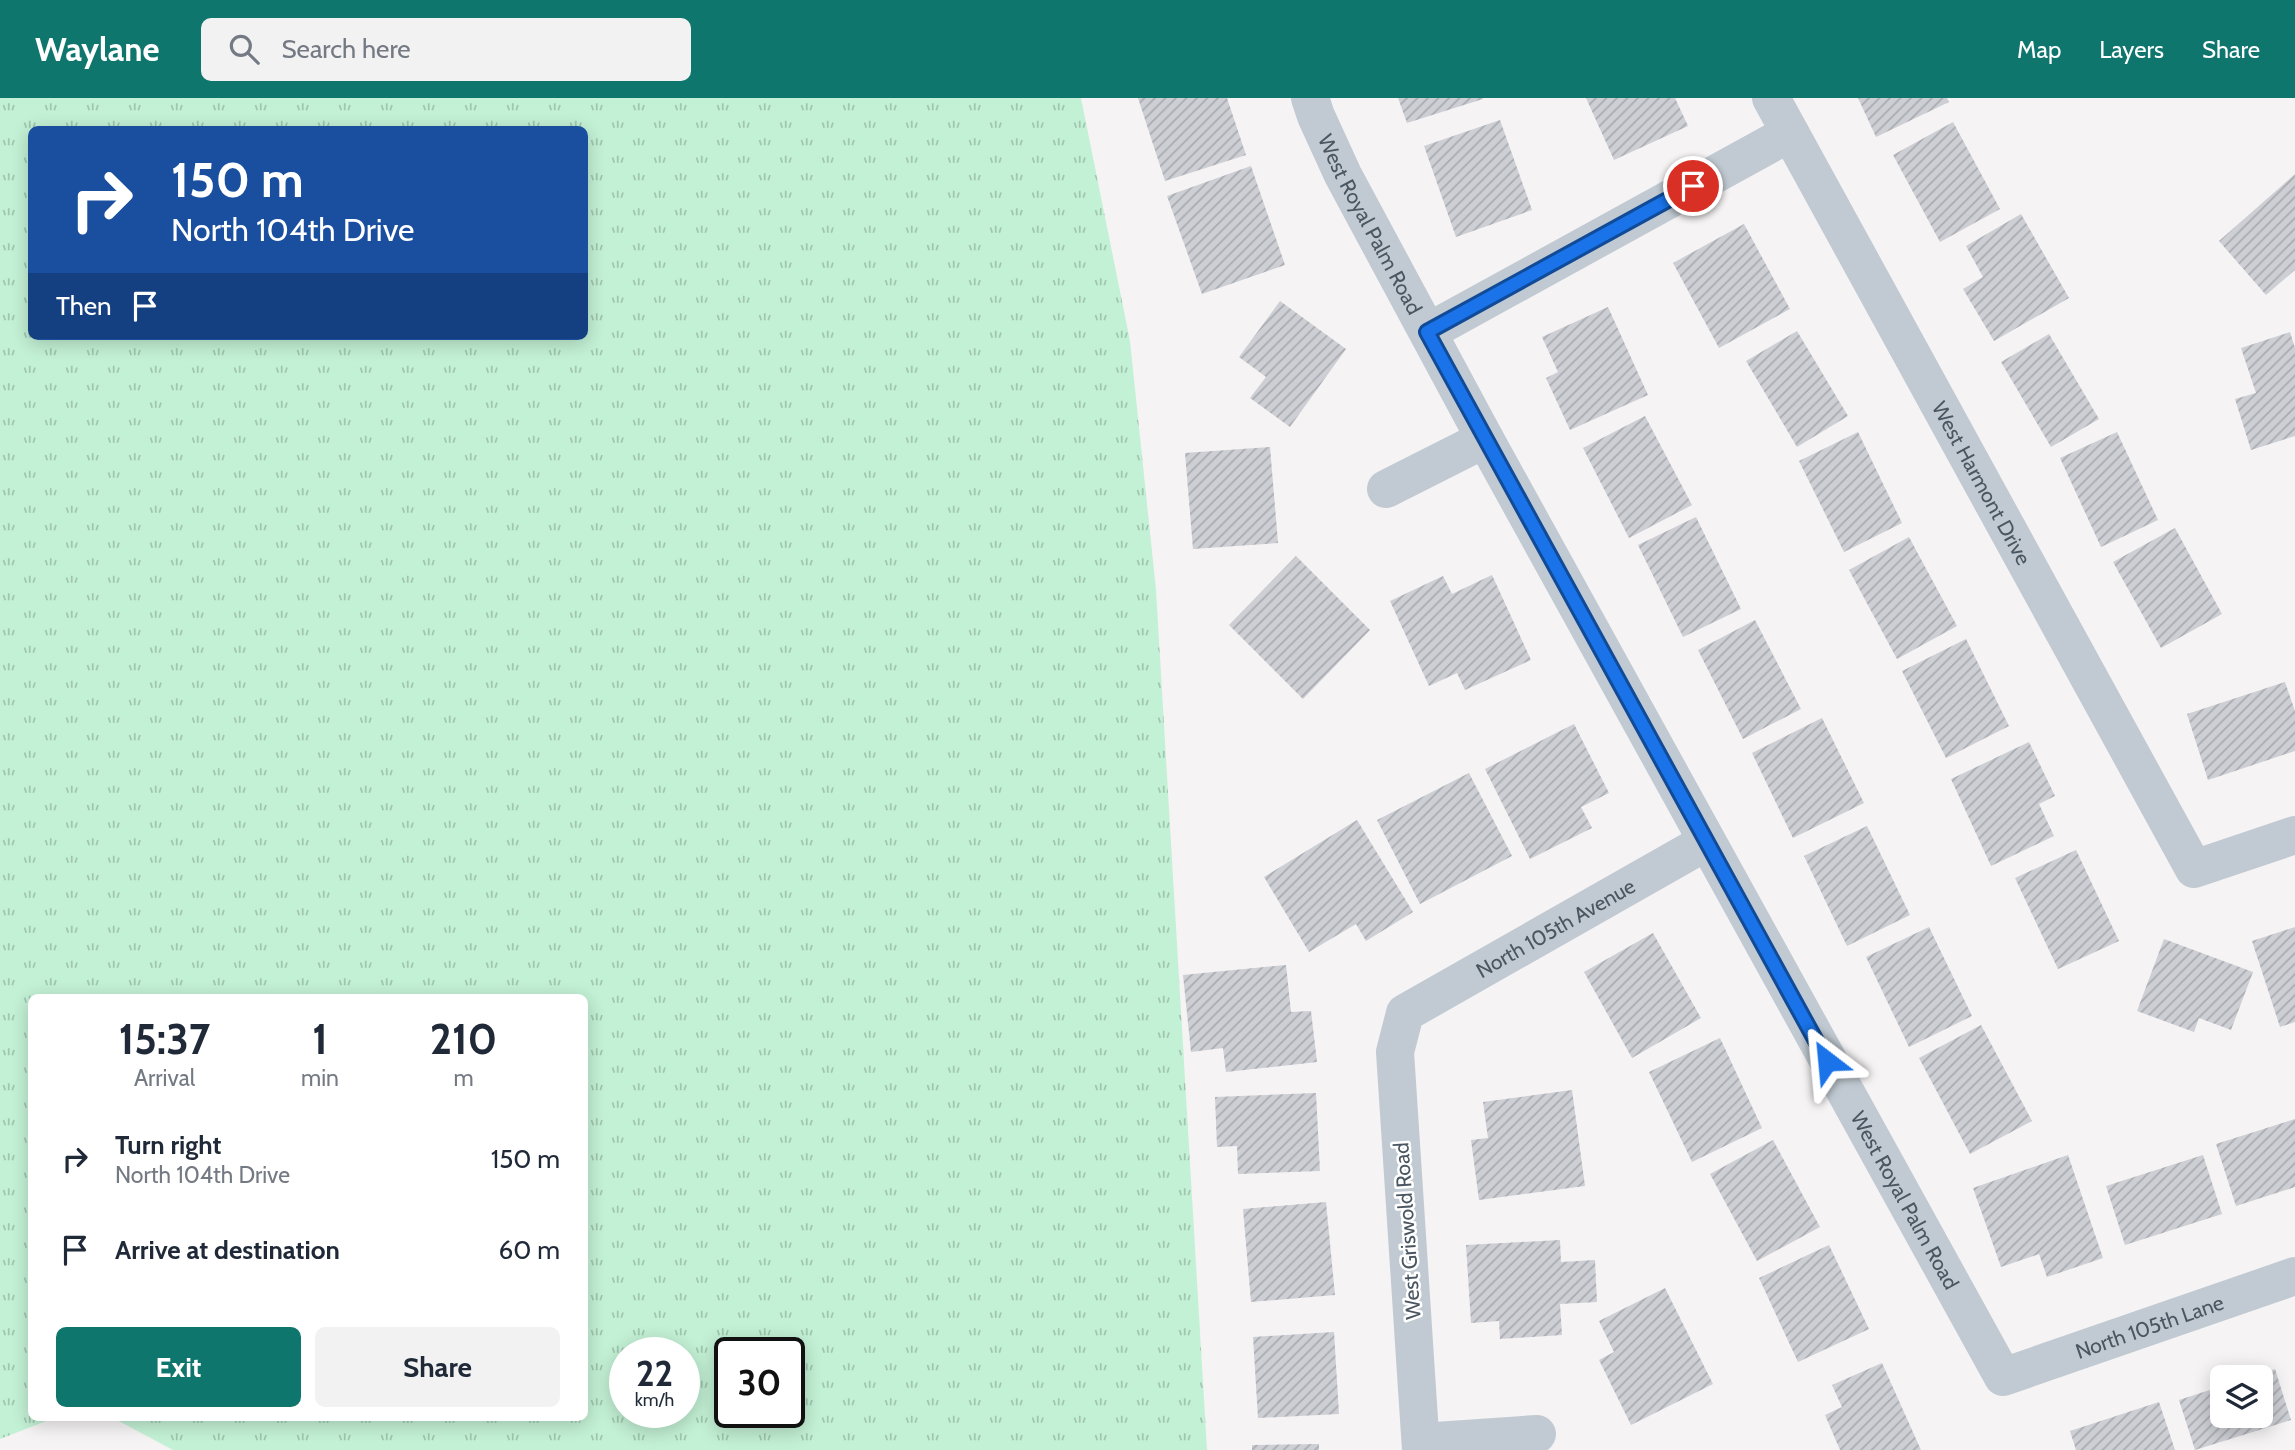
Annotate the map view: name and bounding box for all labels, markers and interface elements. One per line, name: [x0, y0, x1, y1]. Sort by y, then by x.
search box: [201, 18, 691, 81]
text: Waylane: [35, 29, 159, 69]
icon: search: [225, 30, 263, 68]
text: Search here: [281, 33, 411, 65]
text: Map: [2017, 35, 2061, 64]
text: Layers: [2099, 35, 2164, 64]
text: Share: [2202, 35, 2260, 64]
street label: West Royal Palm Road: [1313, 130, 1428, 318]
text: 150 m: [171, 150, 304, 209]
icon: right: [56, 154, 147, 245]
pin: [1663, 156, 1723, 216]
icon: arrive: [1674, 167, 1712, 205]
text: North 104th Drive: [171, 210, 415, 249]
icon: arrive: [126, 287, 164, 325]
text: Then: [56, 290, 112, 322]
street label: West Harmont Drive: [1927, 397, 2037, 569]
street label: North 105th Avenue: [1471, 872, 1639, 983]
text: 15:37: [119, 1013, 210, 1065]
text: 1: [312, 1013, 328, 1065]
text: 210: [430, 1013, 497, 1065]
position arrow: [1790, 1024, 1864, 1098]
text: Arrival: [134, 1064, 195, 1092]
text: min: [301, 1064, 339, 1092]
text: m: [453, 1064, 474, 1092]
street label: West Royal Palm Road: [1846, 1107, 1964, 1294]
text: Turn right: [115, 1129, 221, 1161]
icon: right: [56, 1140, 94, 1178]
street label: West Griswold Road: [1388, 1142, 1426, 1320]
text: 150 m: [491, 1143, 560, 1175]
text: North 104th Drive: [115, 1161, 290, 1189]
icon: arrive: [56, 1231, 94, 1269]
text: Arrive at destination: [115, 1234, 340, 1266]
text: 60 m: [498, 1234, 560, 1266]
street label: North 105th Lane: [2072, 1289, 2227, 1364]
button: Exit: [56, 1327, 301, 1407]
button: Share: [315, 1327, 560, 1407]
speed limit sign: 30: [714, 1337, 805, 1428]
text: 22: [636, 1352, 673, 1395]
map controls: [2210, 1365, 2273, 1428]
button: layers: [2210, 1365, 2273, 1428]
text: km/h: [635, 1389, 674, 1411]

